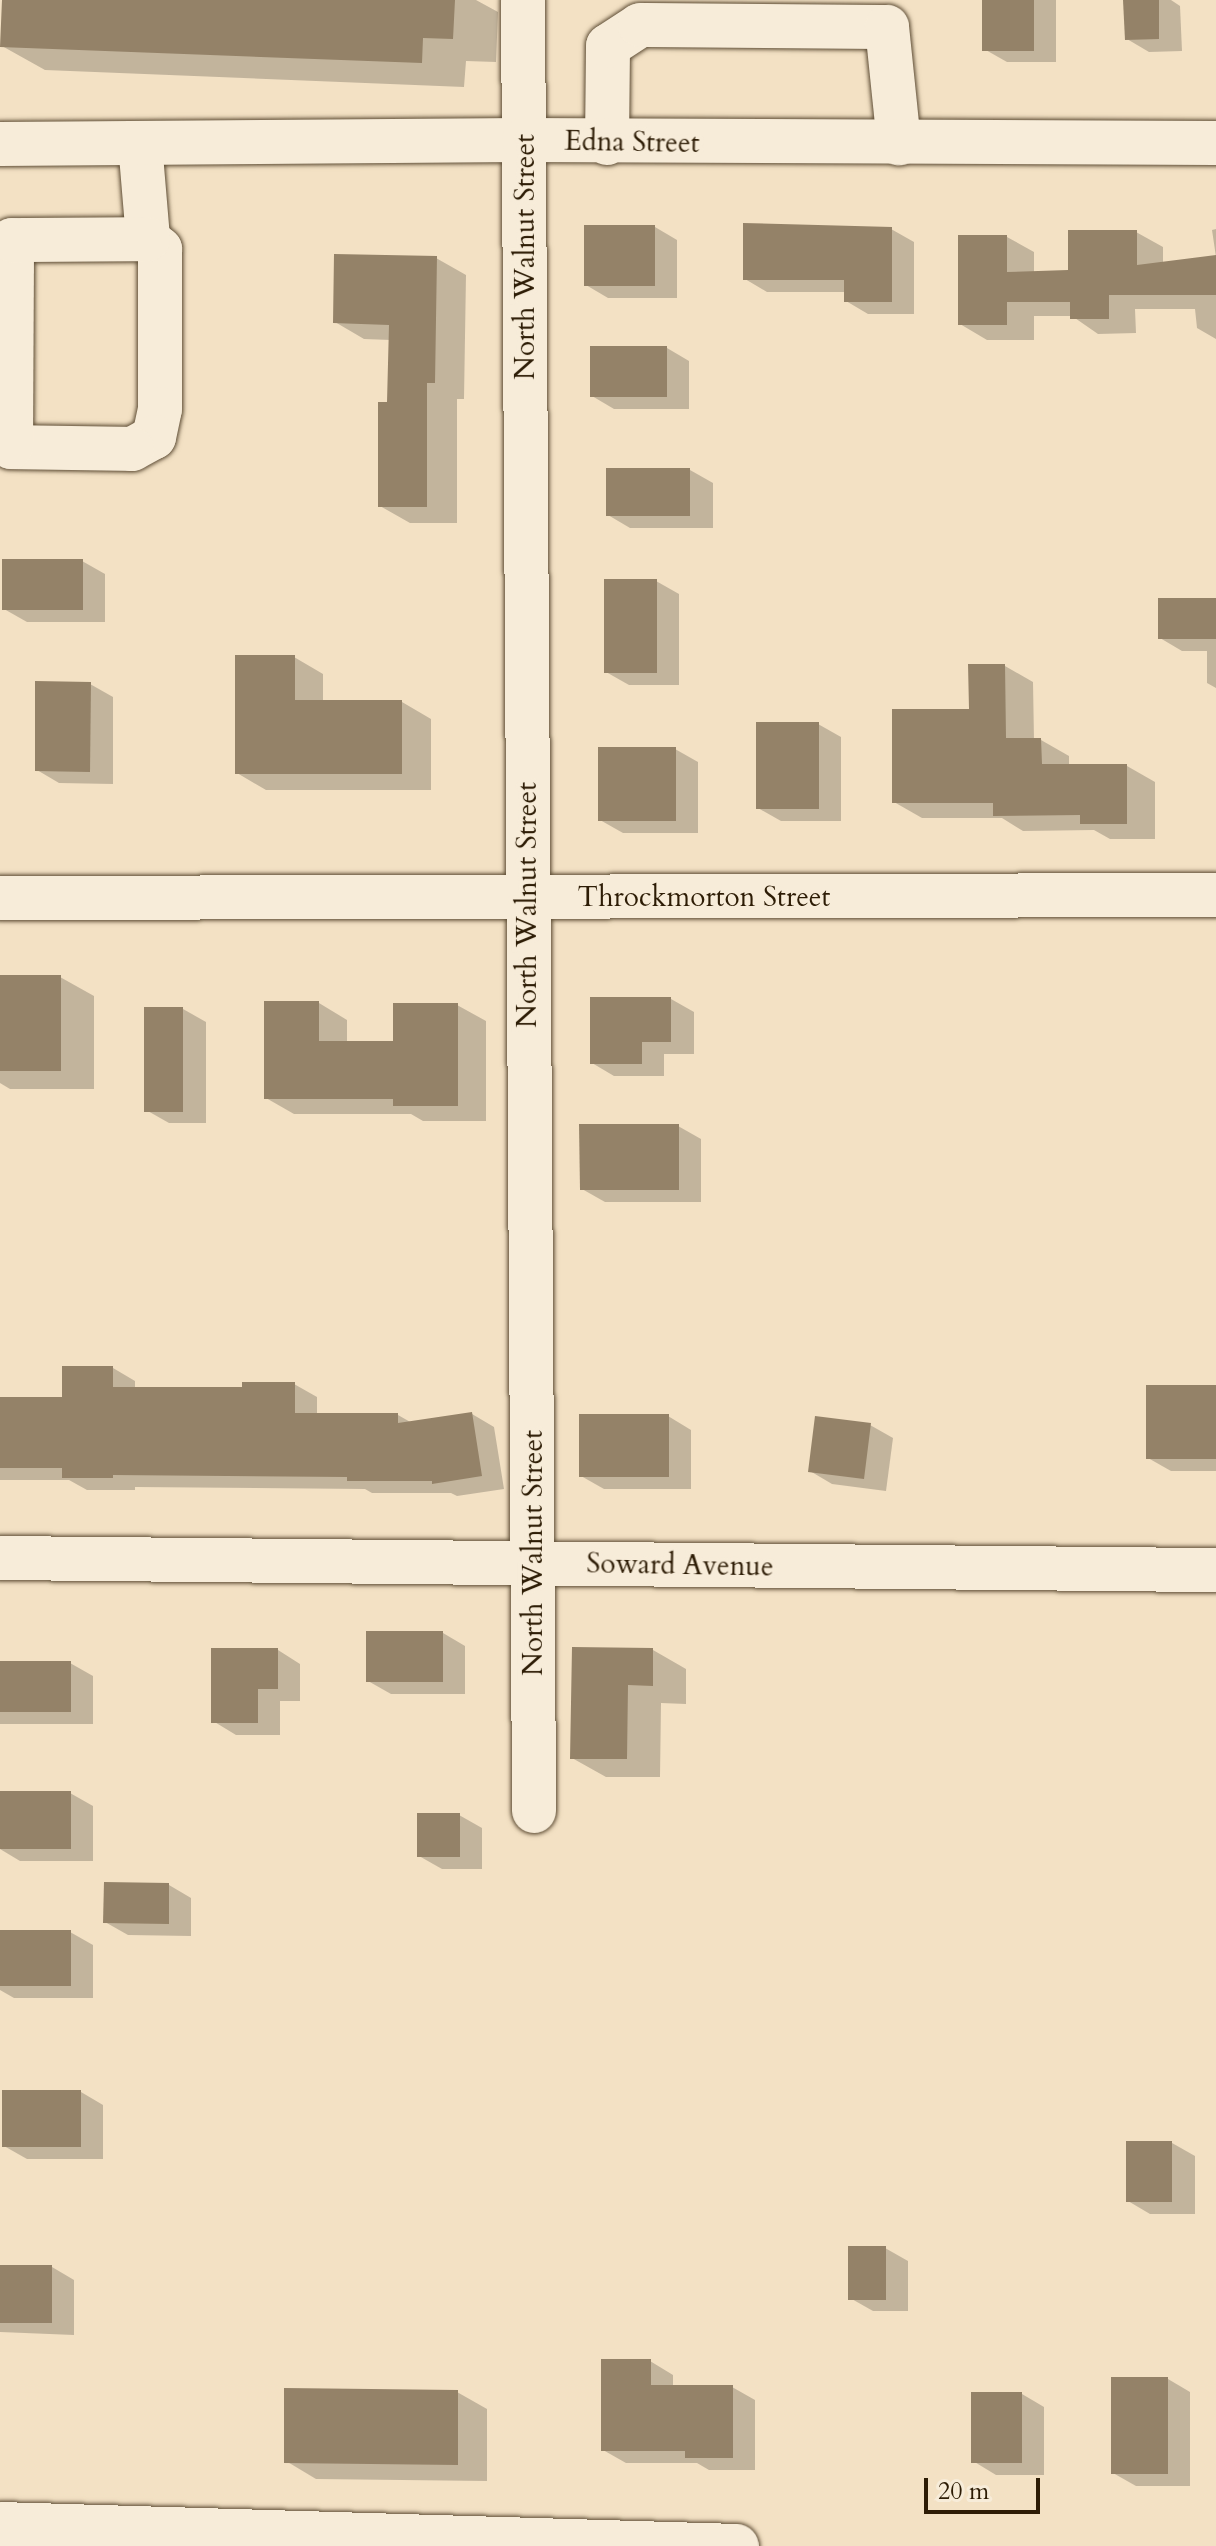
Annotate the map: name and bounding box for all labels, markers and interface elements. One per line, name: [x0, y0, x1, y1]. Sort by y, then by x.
street label: Edna Street: [564, 124, 700, 160]
street label: North Walnut Street: [508, 134, 542, 380]
street label: North Walnut Street: [510, 782, 544, 1028]
street label: Throckmorton Street: [578, 880, 830, 914]
street label: North Walnut Street: [516, 1430, 550, 1676]
street label: Soward Avenue: [586, 1547, 774, 1583]
scale bar: [928, 2462, 1044, 2512]
text: 20 m: [938, 2475, 989, 2508]

